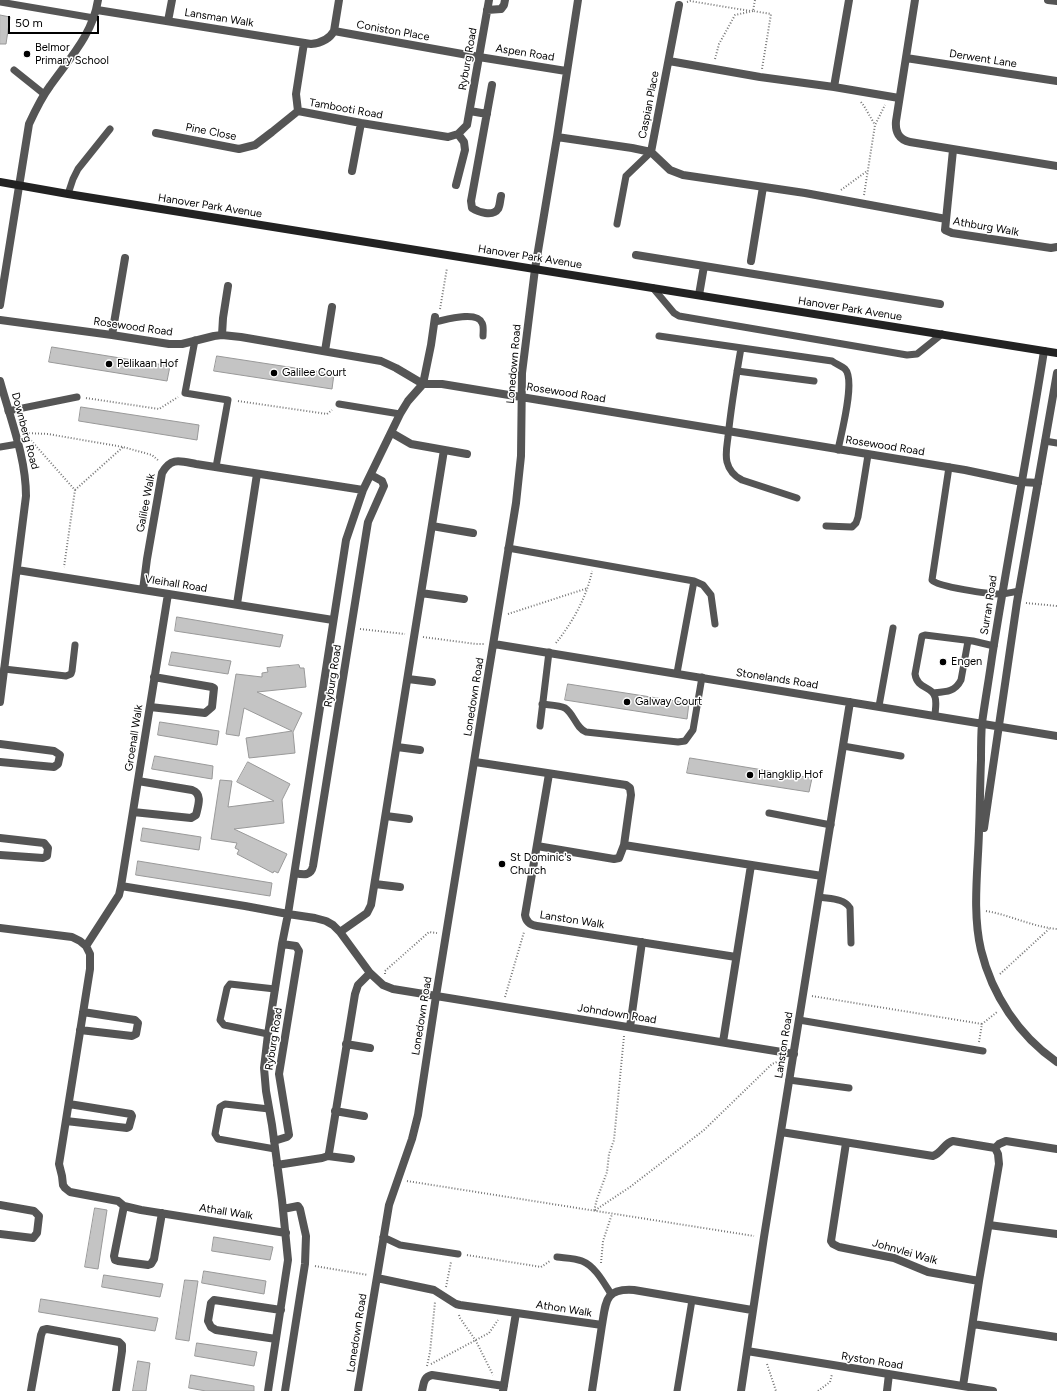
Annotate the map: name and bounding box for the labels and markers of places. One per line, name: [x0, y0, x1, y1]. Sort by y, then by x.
place label: Belmor Primary School: [35, 41, 109, 67]
marker: Belmor Primary School: [22, 49, 32, 59]
place label: Pelikaan Hof: [117, 357, 178, 371]
marker: Pelikaan Hof: [104, 359, 114, 369]
place label: Galilee Court: [282, 366, 346, 380]
marker: Galilee Court: [269, 368, 279, 378]
place label: Engen: [951, 655, 982, 669]
marker: Engen: [938, 657, 948, 667]
place label: Galway Court: [635, 695, 702, 709]
marker: Galway Court: [622, 697, 632, 707]
place label: Hangklip Hof: [758, 768, 823, 782]
marker: Hangklip Hof: [745, 770, 755, 780]
place label: St Dominic's Church: [510, 851, 571, 877]
marker: St Dominic's Church: [497, 859, 507, 869]

